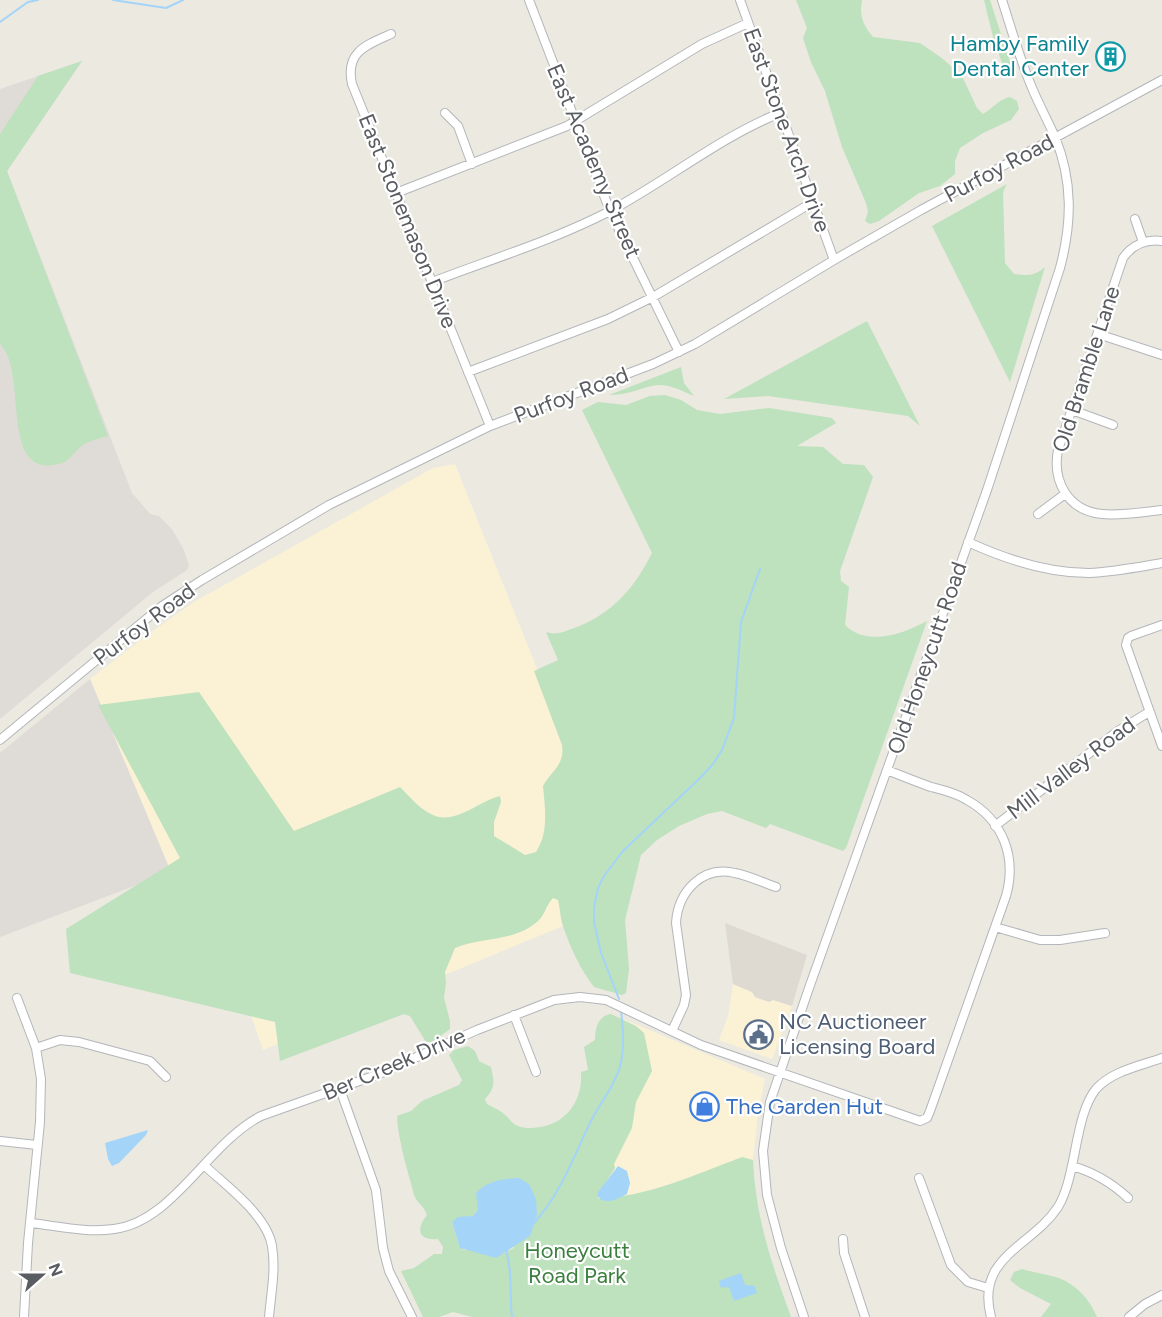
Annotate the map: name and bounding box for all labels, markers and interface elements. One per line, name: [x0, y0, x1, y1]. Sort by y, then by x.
street label: East Stone Arch Drive: [737, 24, 837, 236]
place label: Hamby Family Dental Center: [950, 30, 1090, 82]
building icon: Hamby Family Dental Center: [1094, 40, 1126, 72]
street label: East Academy Street: [541, 60, 647, 262]
street label: East Stonemason Drive: [353, 110, 463, 332]
street label: Purfoy Road: [939, 128, 1059, 208]
street label: Old Bramble Lane: [1046, 282, 1126, 456]
street label: Purfoy Road: [510, 361, 632, 429]
street label: Old Honeycutt Road: [881, 558, 973, 758]
street label: Purfoy Road: [88, 577, 200, 671]
street label: Mill Valley Road: [1002, 711, 1140, 825]
place label: NC Auctioneer Licensing Board: [779, 1008, 935, 1060]
public building icon: NC Auctioneer Licensing Board: [742, 1018, 774, 1050]
street label: Ber Creek Drive: [318, 1022, 470, 1106]
shop icon: The Garden Hut: [689, 1090, 721, 1122]
place label: The Garden Hut: [726, 1093, 883, 1120]
park label: Honeycutt Road Park: [524, 1237, 630, 1289]
north arrow: [12, 1245, 72, 1305]
text: N: [44, 1261, 67, 1279]

